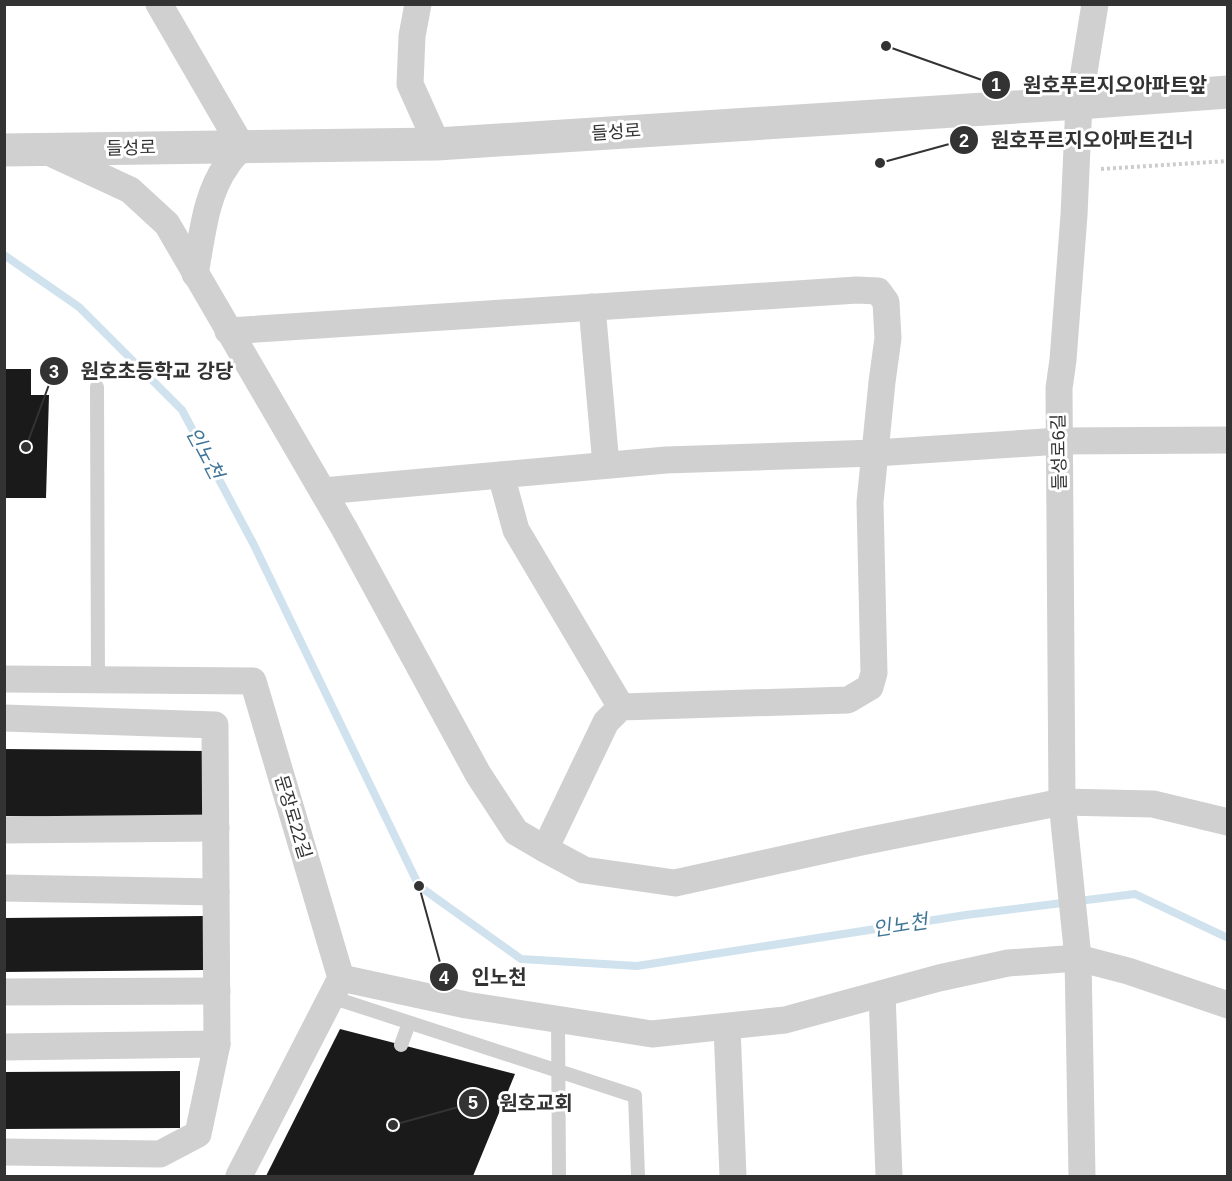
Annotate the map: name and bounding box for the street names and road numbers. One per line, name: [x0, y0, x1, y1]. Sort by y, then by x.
street label: 들성로: [591, 120, 641, 144]
street label: 들성로: [106, 138, 156, 158]
street label: 들성로6길: [1048, 414, 1070, 490]
street label: 문장로22길: [271, 773, 315, 861]

